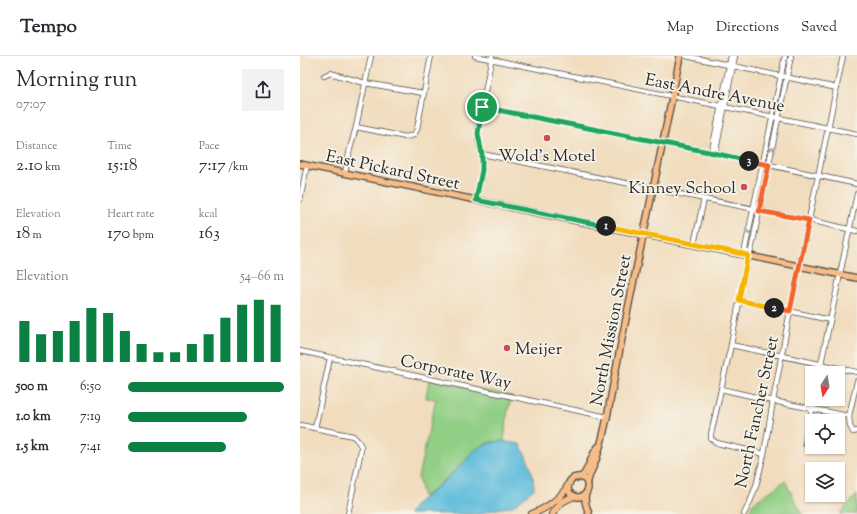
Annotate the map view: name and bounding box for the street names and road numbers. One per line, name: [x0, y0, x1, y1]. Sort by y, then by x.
street label: East Andre Avenue: [643, 69, 787, 119]
street label: East Pickard Street: [323, 145, 462, 197]
street label: North Mission Street: [586, 252, 638, 408]
street label: North Fancher Street: [730, 334, 786, 490]
street label: Corporate Way: [398, 349, 514, 397]

